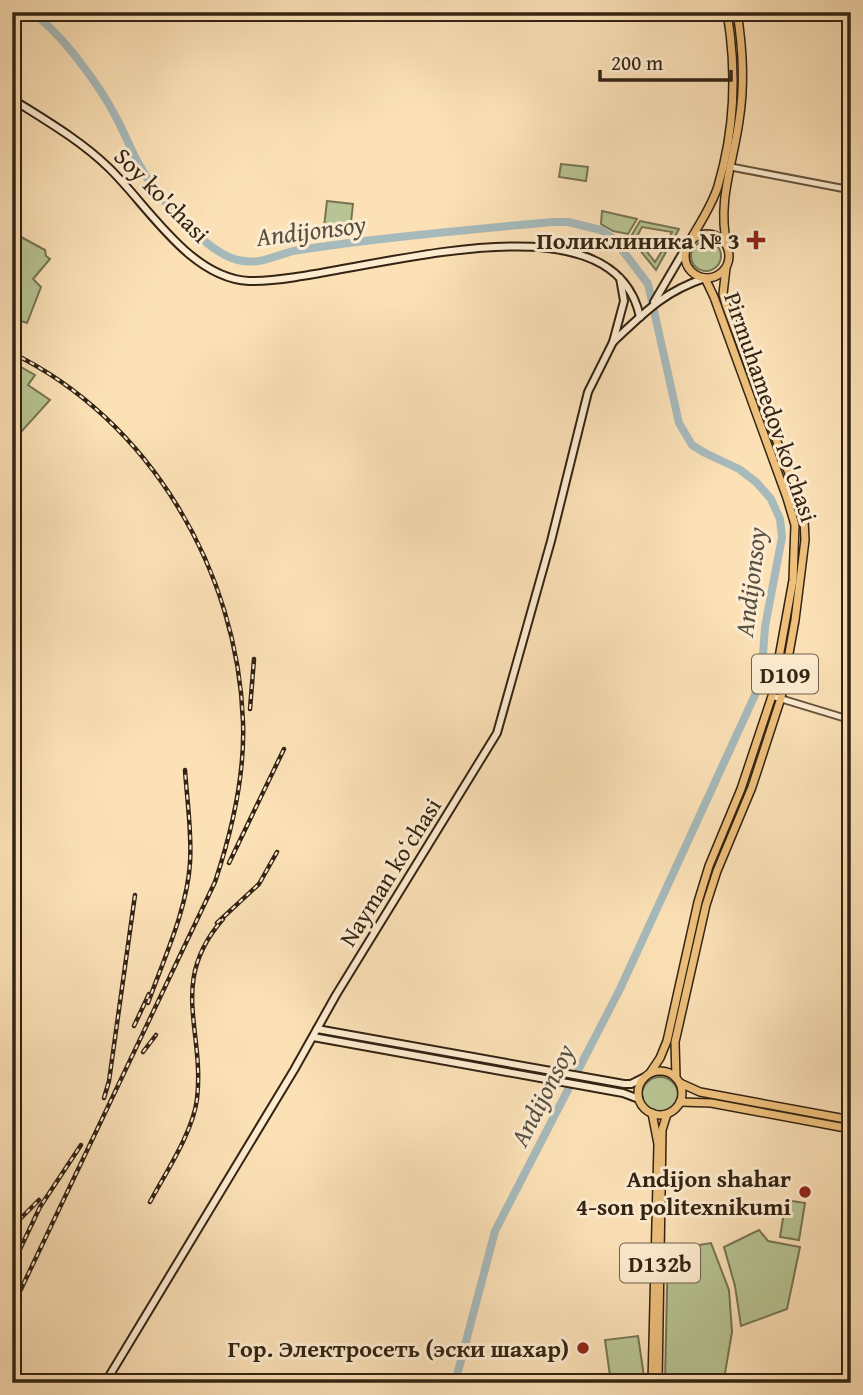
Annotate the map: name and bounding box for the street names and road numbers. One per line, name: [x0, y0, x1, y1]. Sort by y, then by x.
street label: Soy ko'chasi: [106, 139, 218, 251]
street label: Pirmuhamedov ko'chasi: [715, 287, 827, 527]
road number: D109: [752, 654, 818, 694]
street label: Nayman koʻchasi: [330, 791, 450, 953]
road number: D132b: [620, 1244, 700, 1282]

